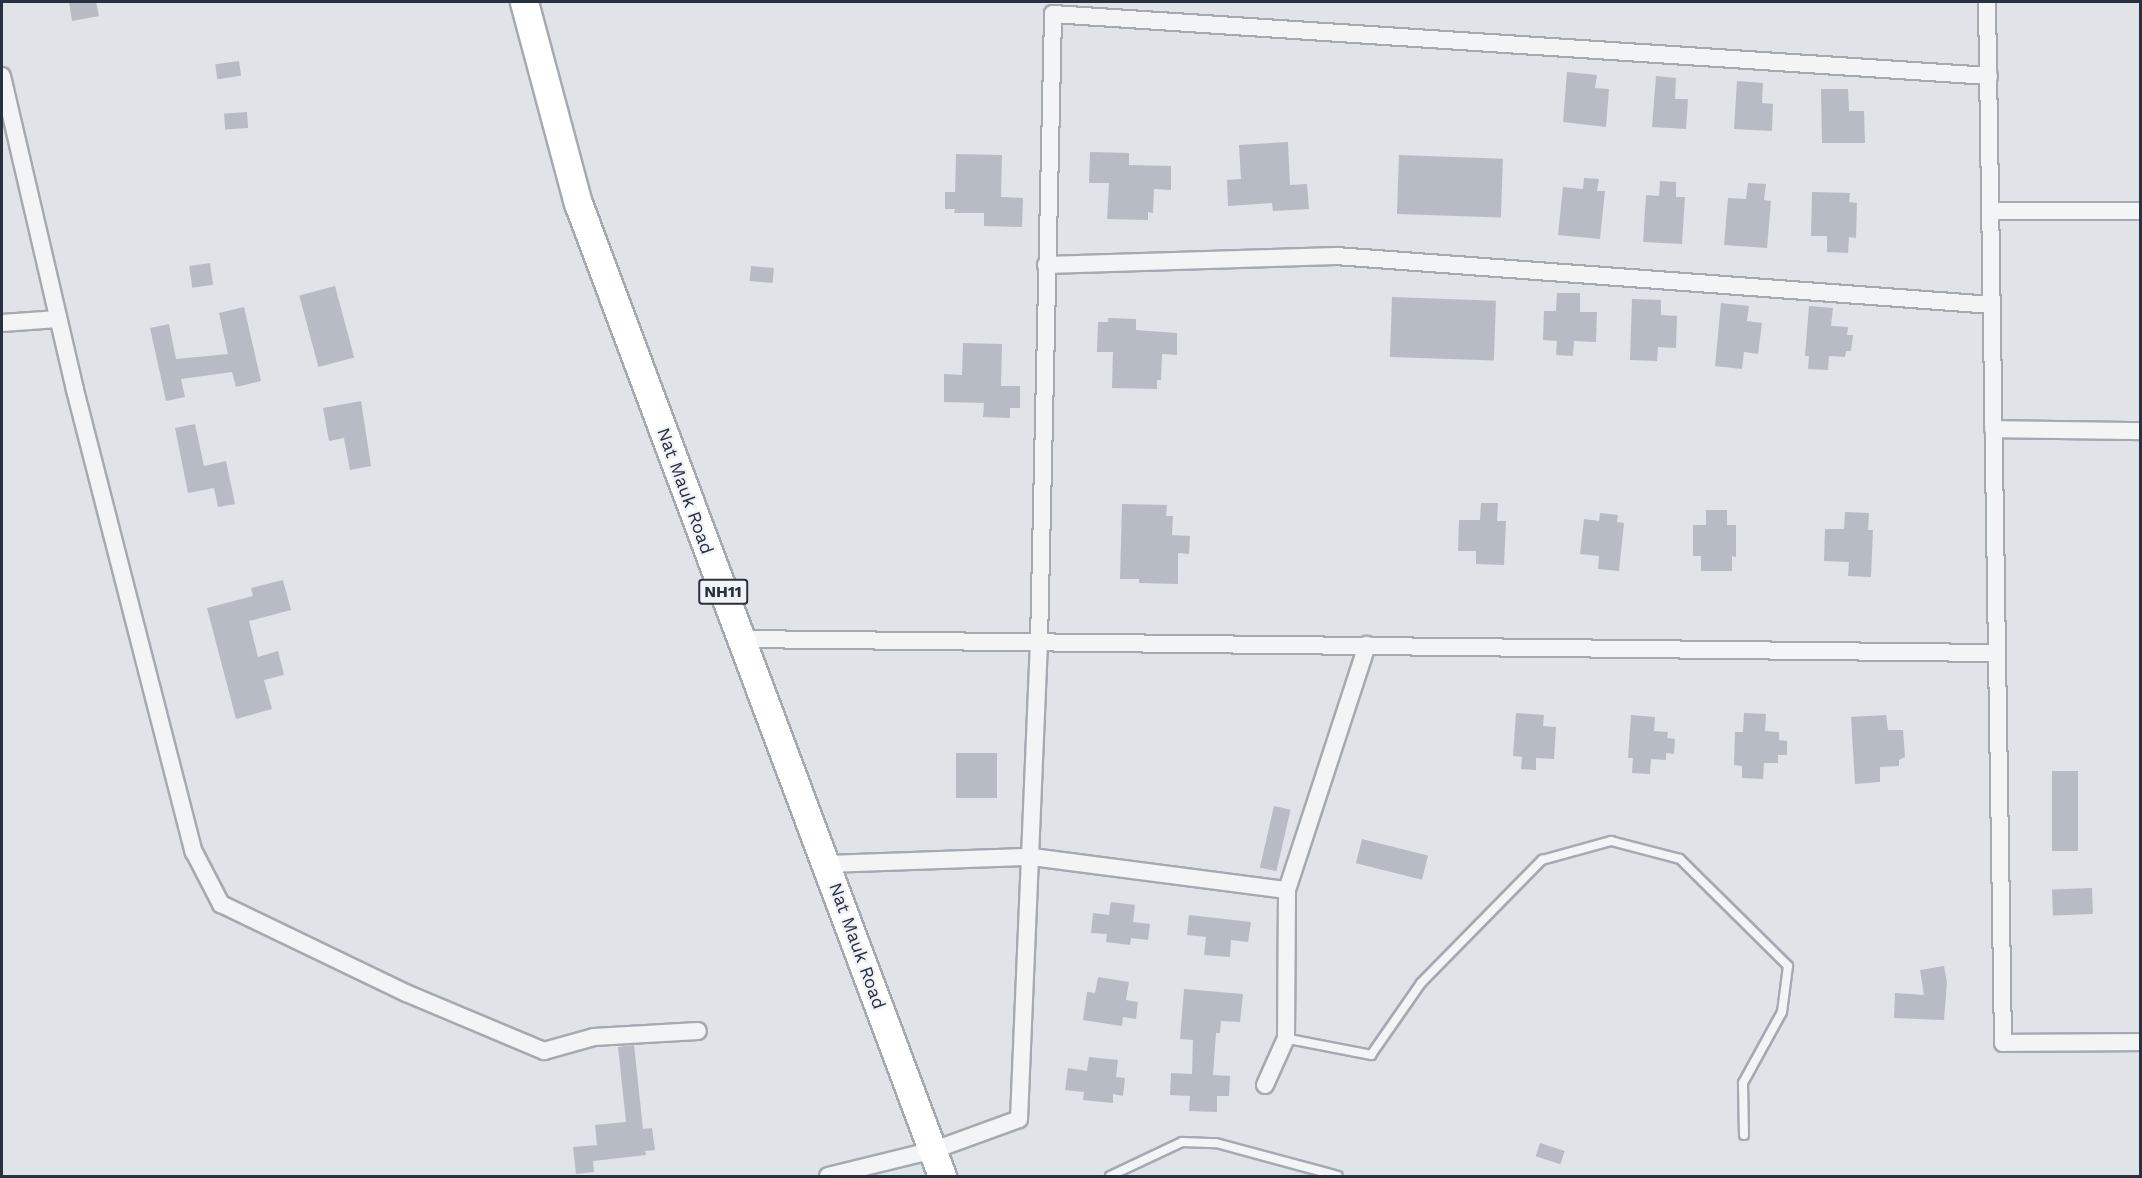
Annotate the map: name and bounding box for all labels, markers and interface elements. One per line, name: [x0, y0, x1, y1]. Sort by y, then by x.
street label: Nat Mauk Road: [652, 425, 718, 557]
road number: NH11: [698, 579, 748, 605]
street label: Nat Mauk Road: [824, 880, 890, 1012]

